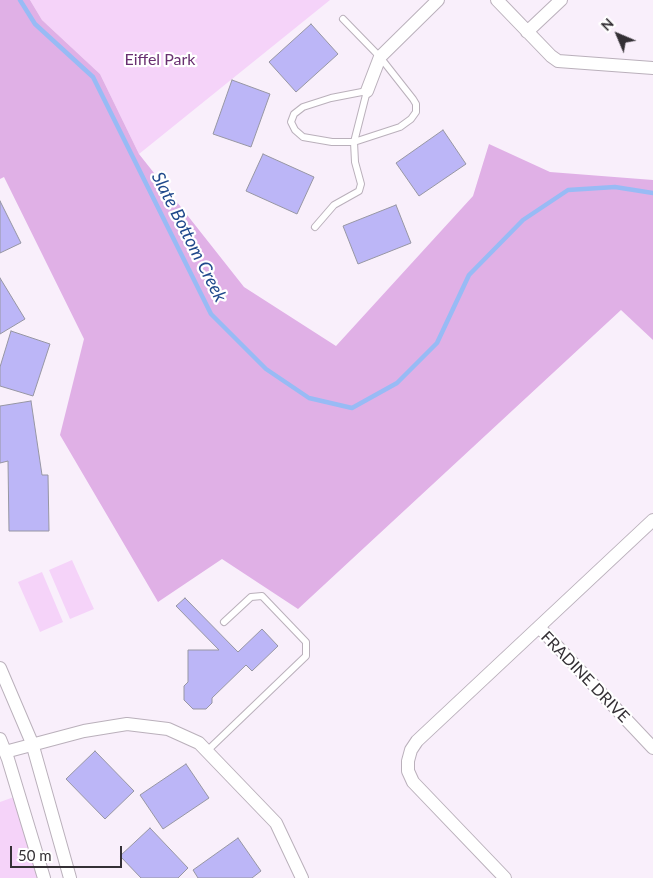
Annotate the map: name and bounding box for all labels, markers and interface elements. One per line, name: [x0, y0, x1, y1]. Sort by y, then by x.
north arrow: [593, 10, 643, 60]
text: N: [597, 14, 617, 34]
park label: Eiffel Park: [125, 50, 195, 70]
water label: Slate Bottom Creek: [147, 168, 231, 306]
street label: FRADINE DRIVE: [537, 628, 633, 726]
scale bar: [12, 836, 125, 868]
text: 50 m: [18, 846, 52, 864]

